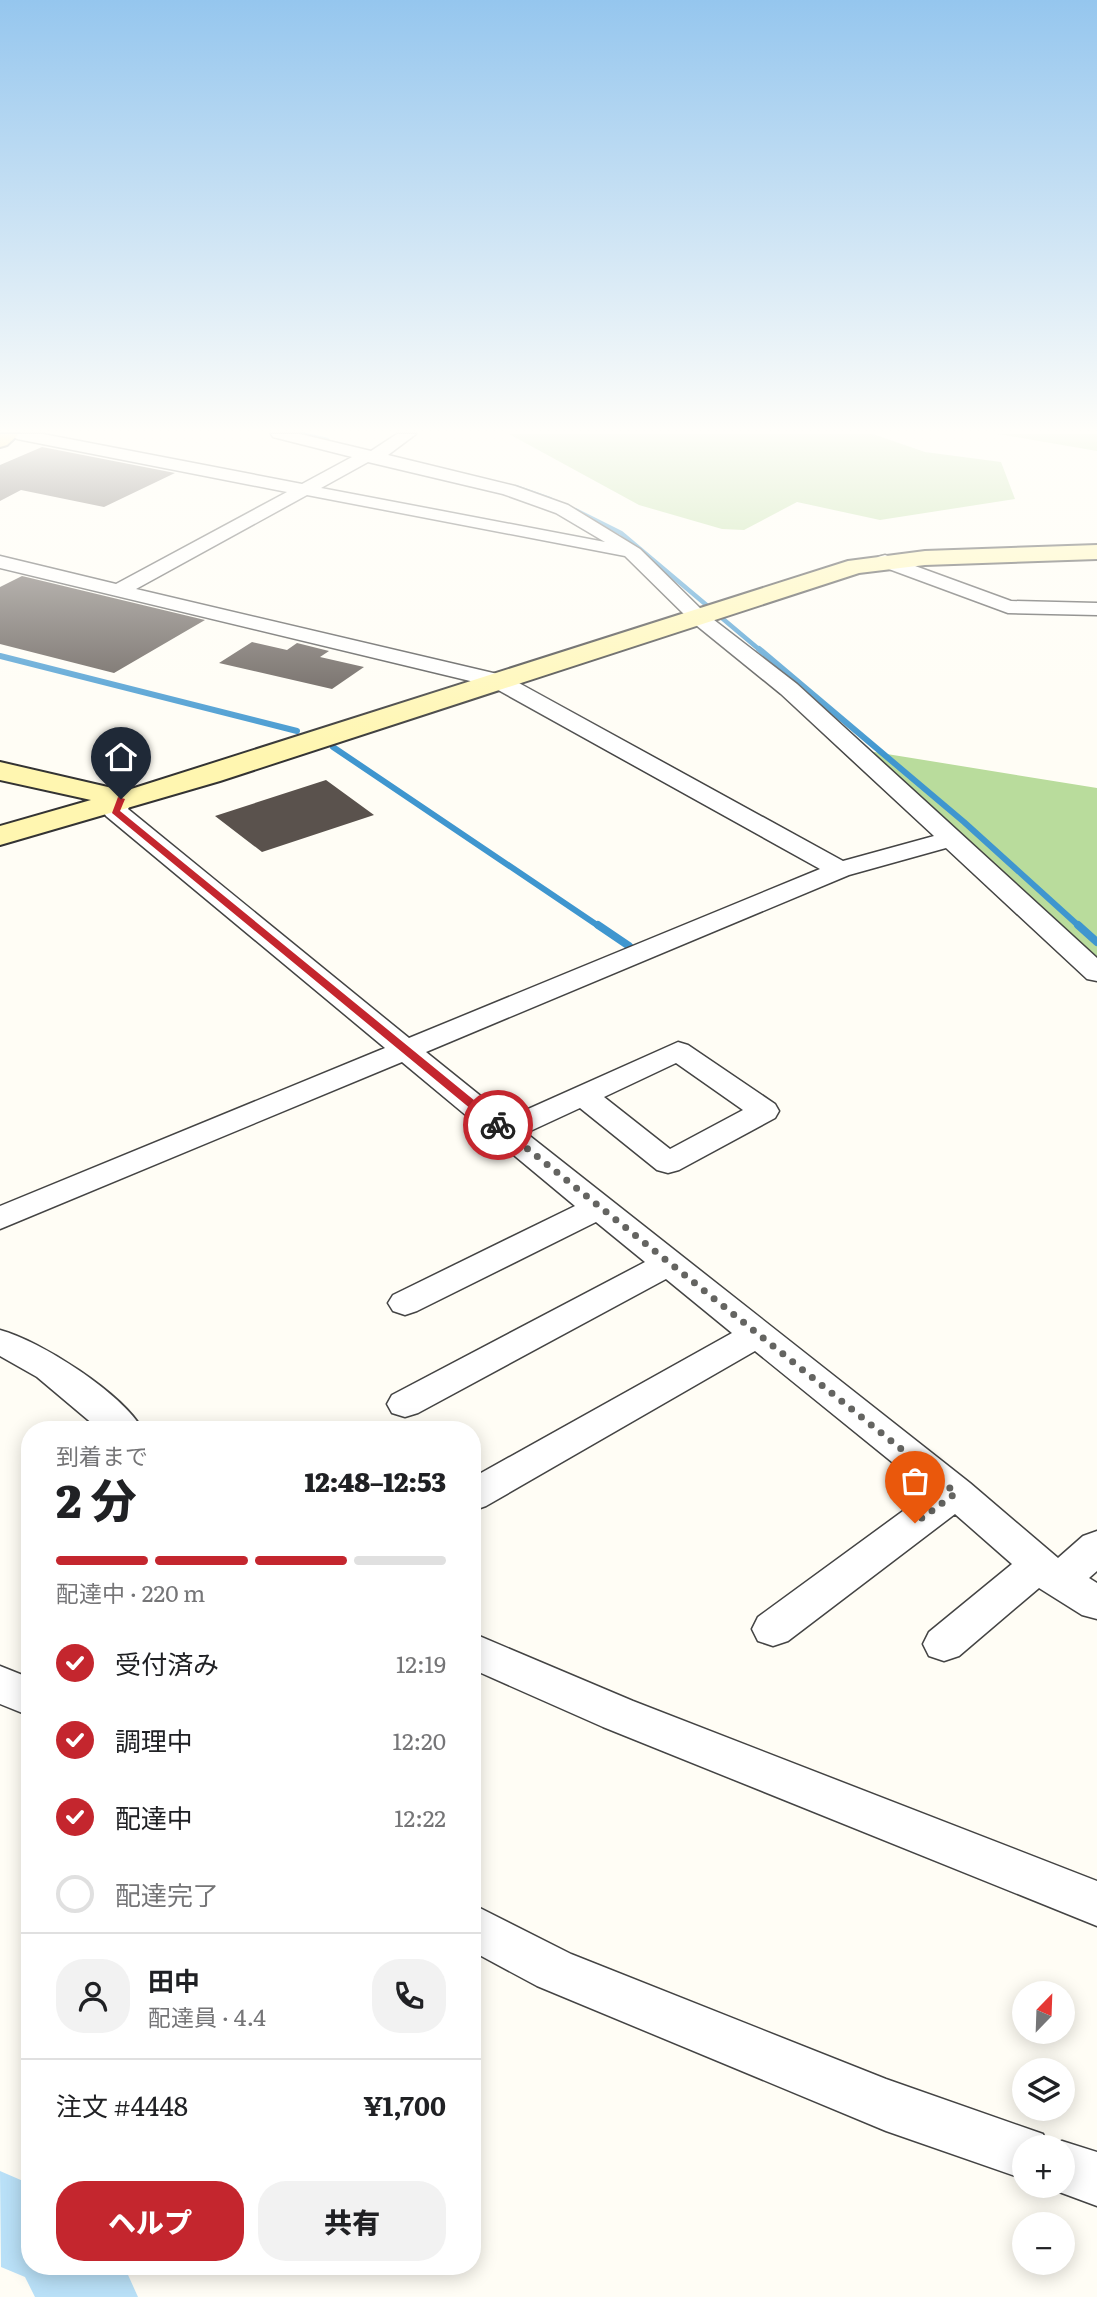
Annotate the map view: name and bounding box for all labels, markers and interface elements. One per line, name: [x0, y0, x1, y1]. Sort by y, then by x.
pin: [91, 727, 151, 799]
icon: home: [102, 738, 140, 776]
courier: [463, 1090, 533, 1160]
icon: bike: [479, 1106, 517, 1144]
text: 到着まで: [56, 1438, 148, 1472]
pin: [885, 1451, 945, 1523]
text: 12:48–12:53: [304, 1461, 446, 1500]
icon: bag: [896, 1462, 934, 1500]
text: 2 分: [56, 1464, 137, 1532]
text: 配達中 · 220 m: [56, 1575, 205, 1609]
text: 受付済み: [115, 1643, 219, 1682]
icon: check: [56, 1644, 94, 1682]
text: 12:19: [396, 1646, 446, 1680]
text: 調理中: [115, 1720, 193, 1759]
icon: check: [56, 1721, 94, 1759]
text: 12:20: [393, 1723, 446, 1757]
text: 配達中: [115, 1797, 193, 1836]
icon: check: [56, 1798, 94, 1836]
text: 12:22: [394, 1800, 446, 1834]
text: 配達完了: [115, 1874, 219, 1913]
button: person: [56, 1959, 130, 2033]
button: phone: [372, 1959, 446, 2033]
text: 田中: [148, 1960, 200, 1999]
north arrow: [1012, 1981, 1074, 2044]
map controls: [1012, 1981, 1075, 2275]
text: 配達員 · 4.4: [148, 1999, 266, 2033]
button: layers: [1012, 2058, 1075, 2121]
text: 注文 #4448: [56, 2085, 188, 2124]
text: ¥1,700: [363, 2085, 446, 2124]
button: +: [1012, 2135, 1075, 2198]
button: ヘルプ: [56, 2181, 244, 2261]
button: 共有: [258, 2181, 446, 2261]
button: −: [1012, 2212, 1075, 2275]

